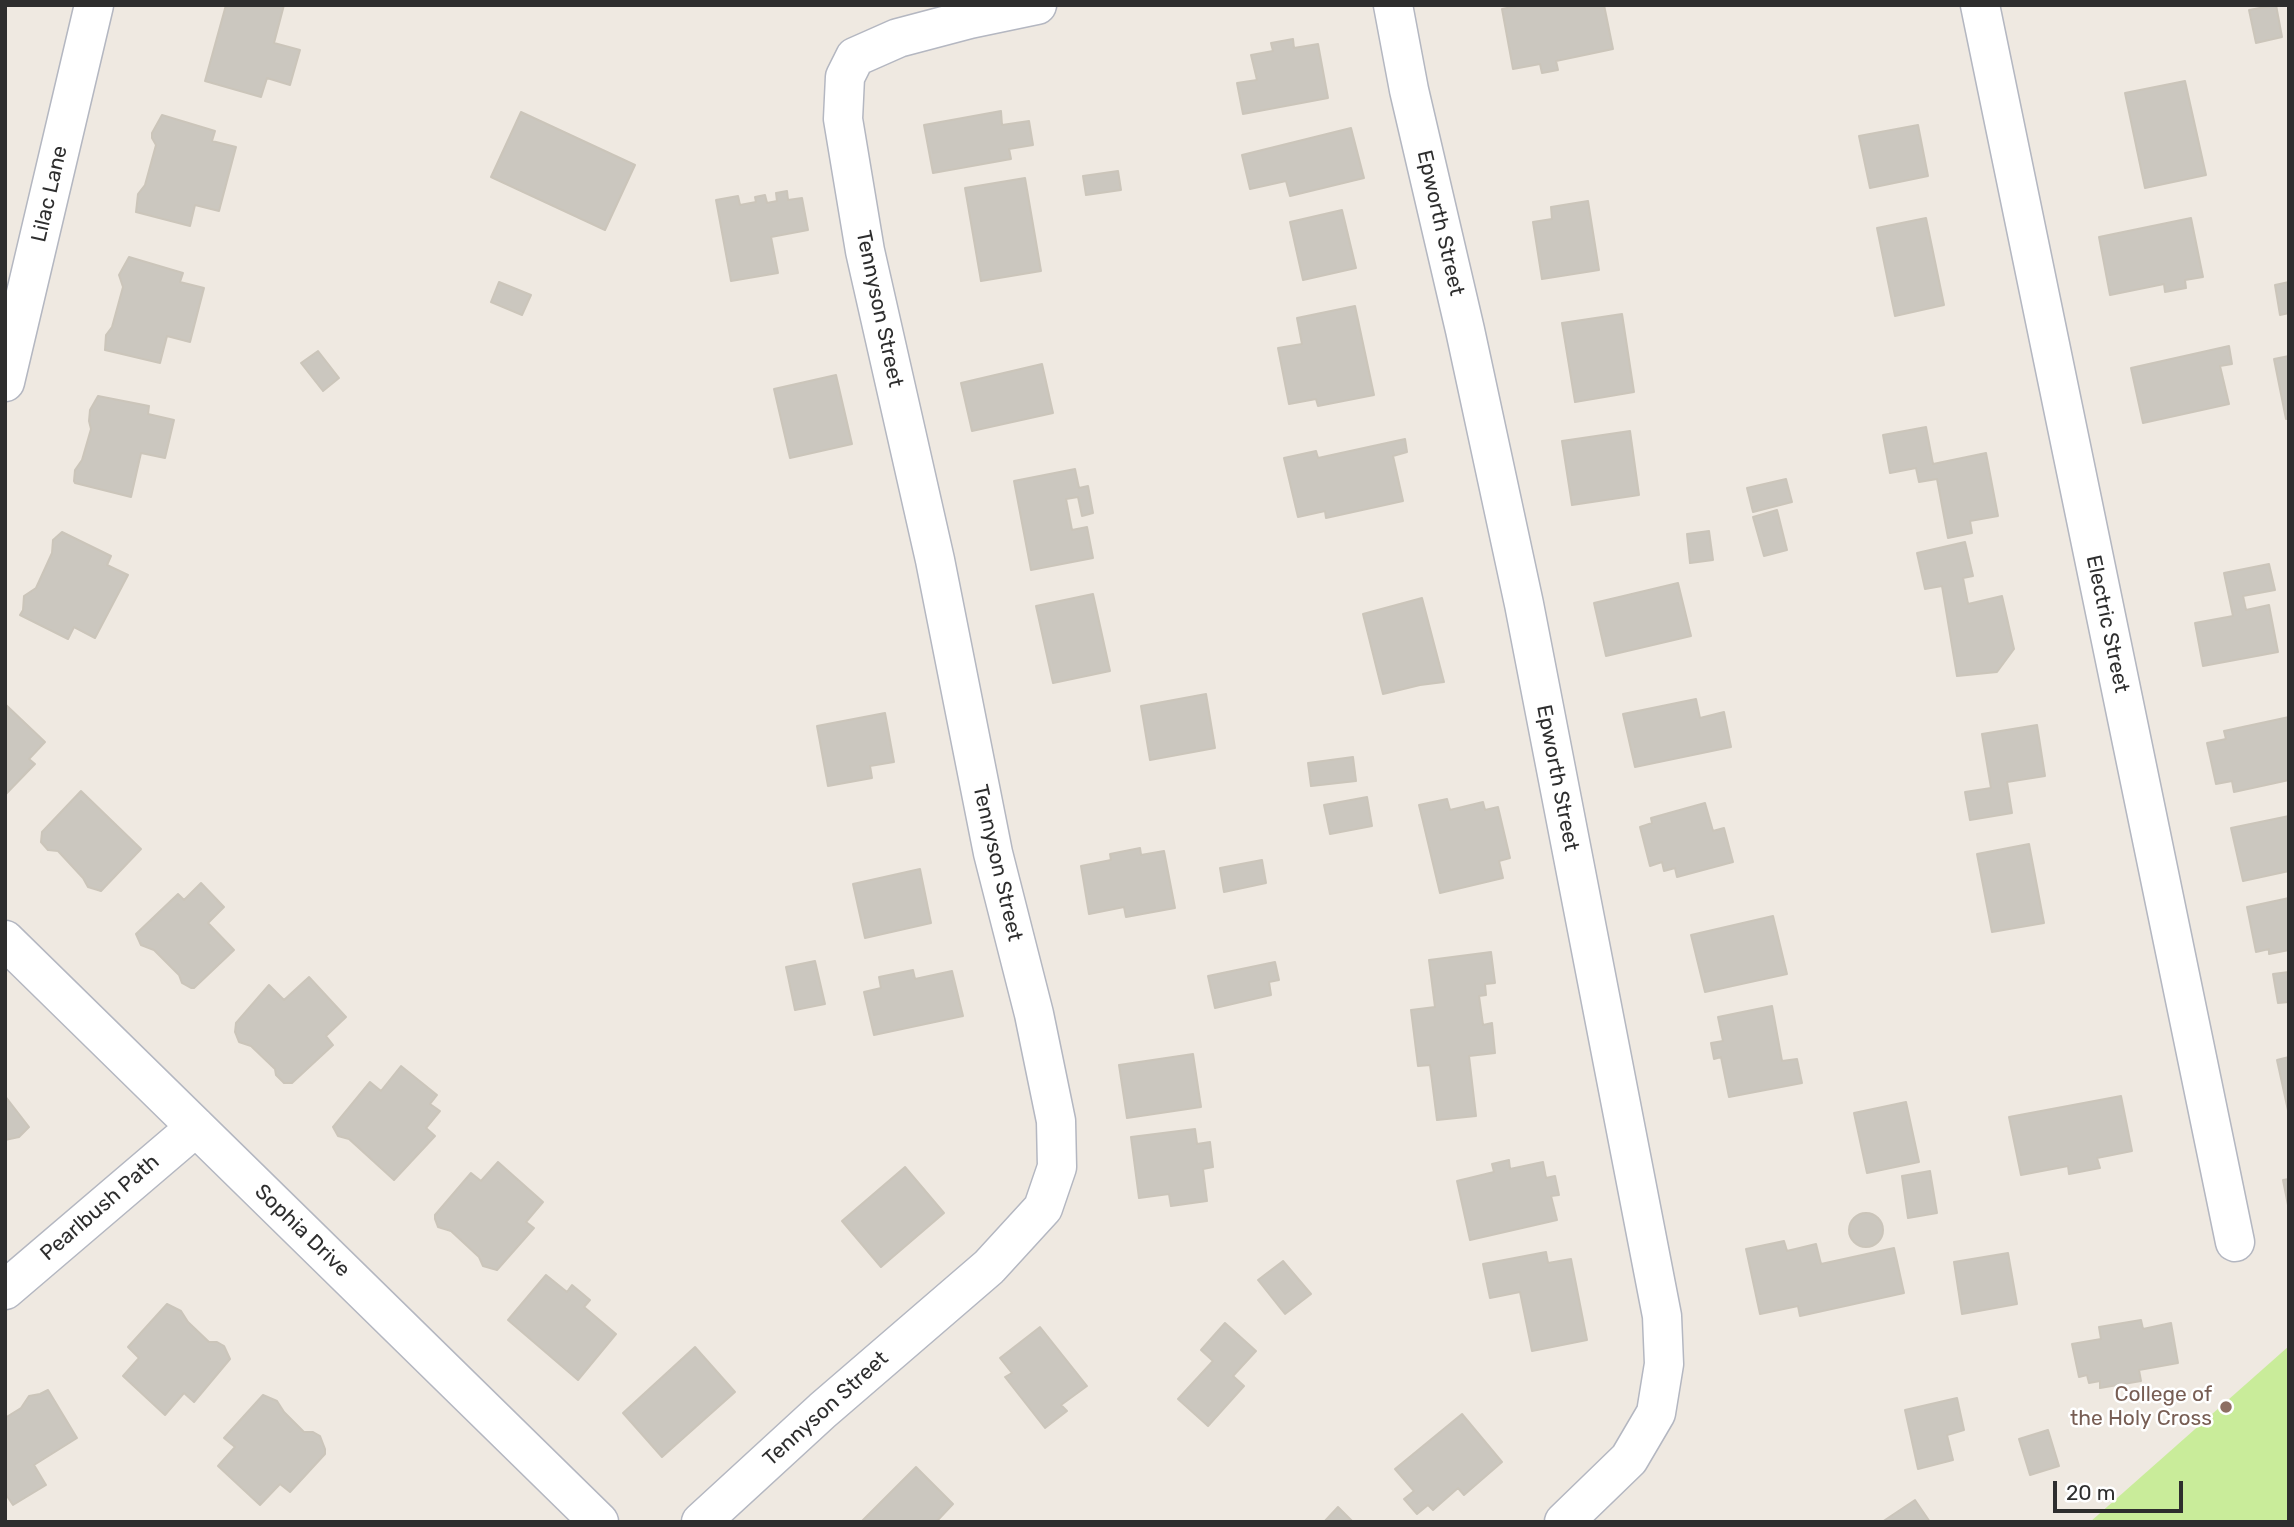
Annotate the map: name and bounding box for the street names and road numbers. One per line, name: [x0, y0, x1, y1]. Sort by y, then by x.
street label: Lilac Lane: [27, 143, 73, 245]
street label: Epworth Street: [1411, 148, 1469, 298]
street label: Tennyson Street: [850, 228, 908, 390]
street label: Electric Street: [2080, 553, 2134, 695]
street label: Epworth Street: [1530, 703, 1584, 853]
street label: Tennyson Street: [967, 782, 1027, 944]
street label: Pearlbush Path: [35, 1150, 165, 1266]
street label: Sophia Drive: [249, 1179, 355, 1283]
street label: Tennyson Street: [758, 1346, 894, 1472]

